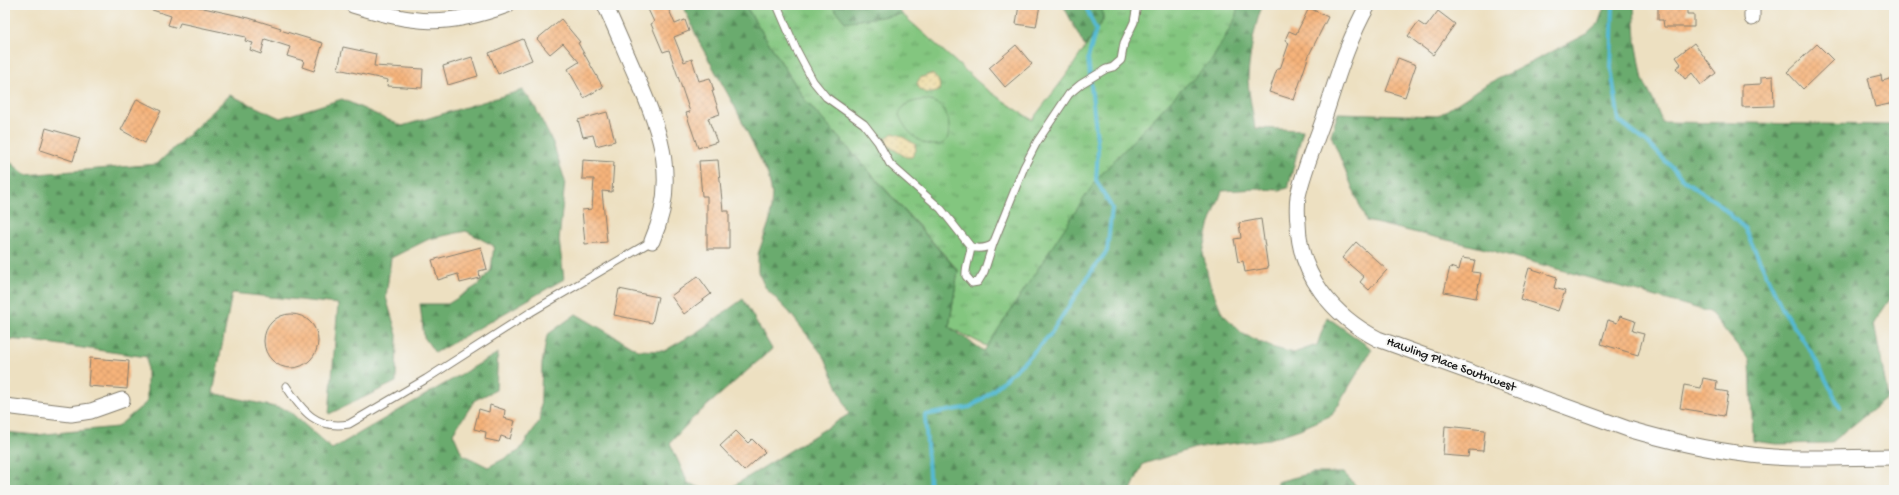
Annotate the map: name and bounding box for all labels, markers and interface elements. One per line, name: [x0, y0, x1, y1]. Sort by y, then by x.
street label: Hawling Place Southwest: [1384, 335, 1519, 396]

